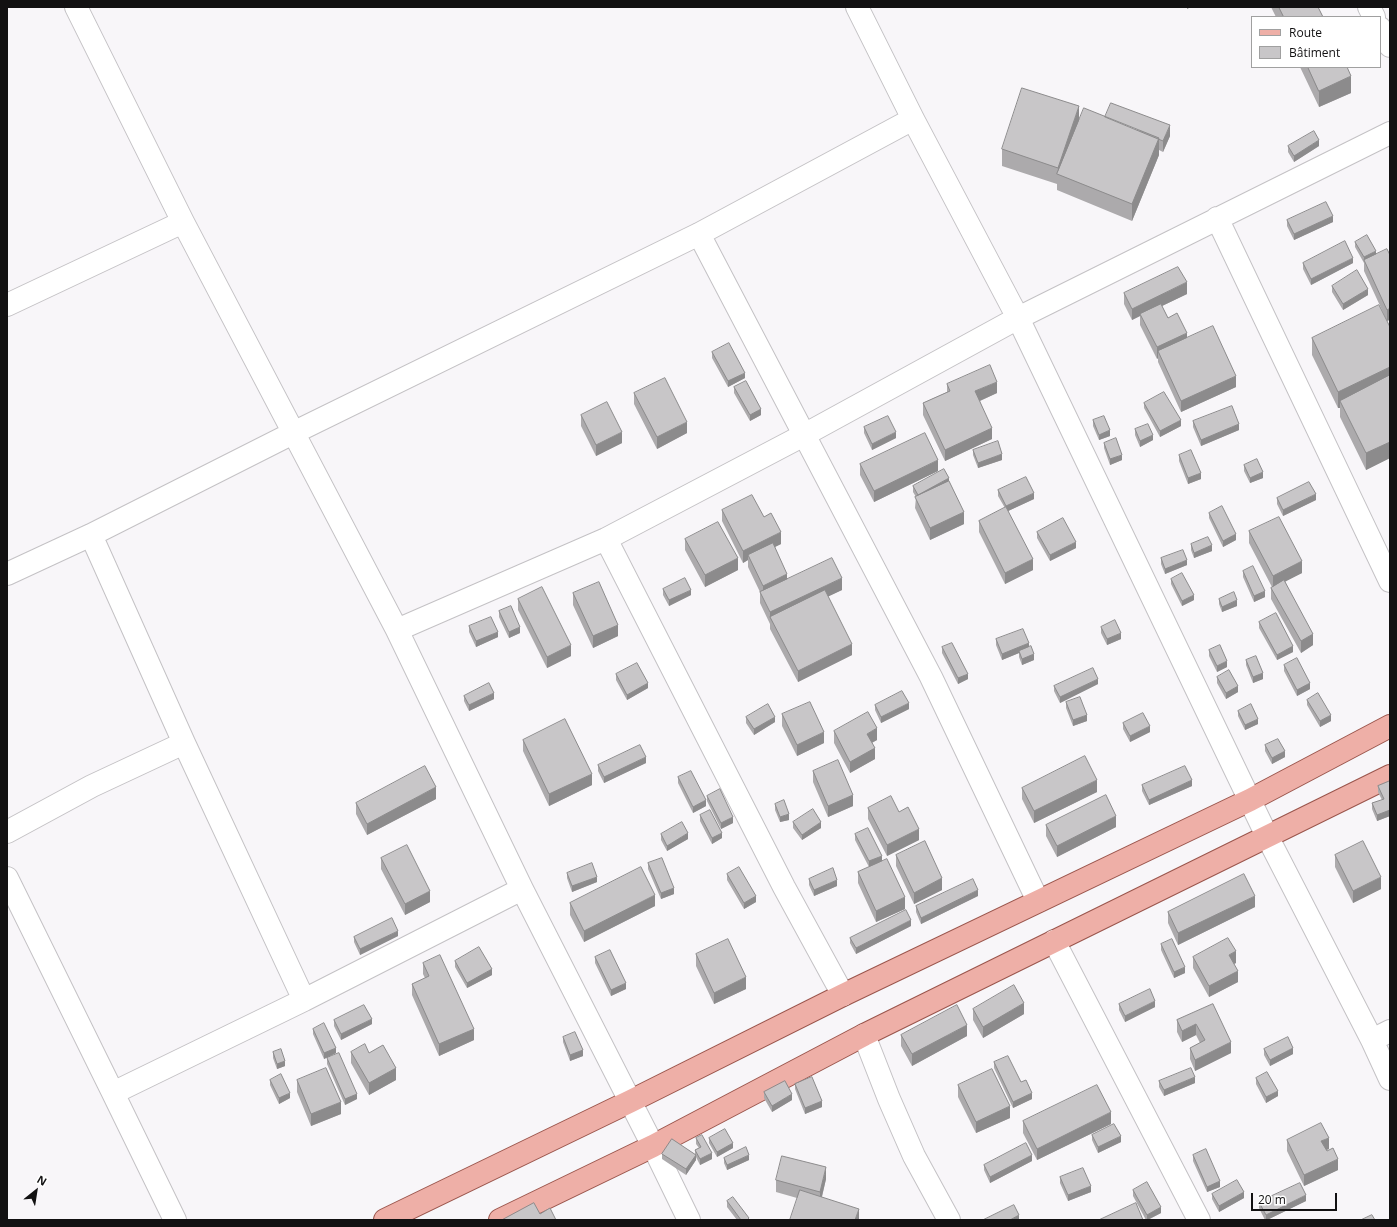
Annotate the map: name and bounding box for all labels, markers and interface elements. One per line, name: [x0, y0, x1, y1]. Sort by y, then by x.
legend: [1251, 16, 1381, 68]
text: Route: [1289, 24, 1322, 41]
text: Bâtiment: [1289, 44, 1340, 61]
north arrow: [16, 1171, 56, 1211]
text: N: [35, 1171, 50, 1189]
scale bar: [1253, 1185, 1339, 1211]
text: 20 m: [1258, 1191, 1286, 1208]

